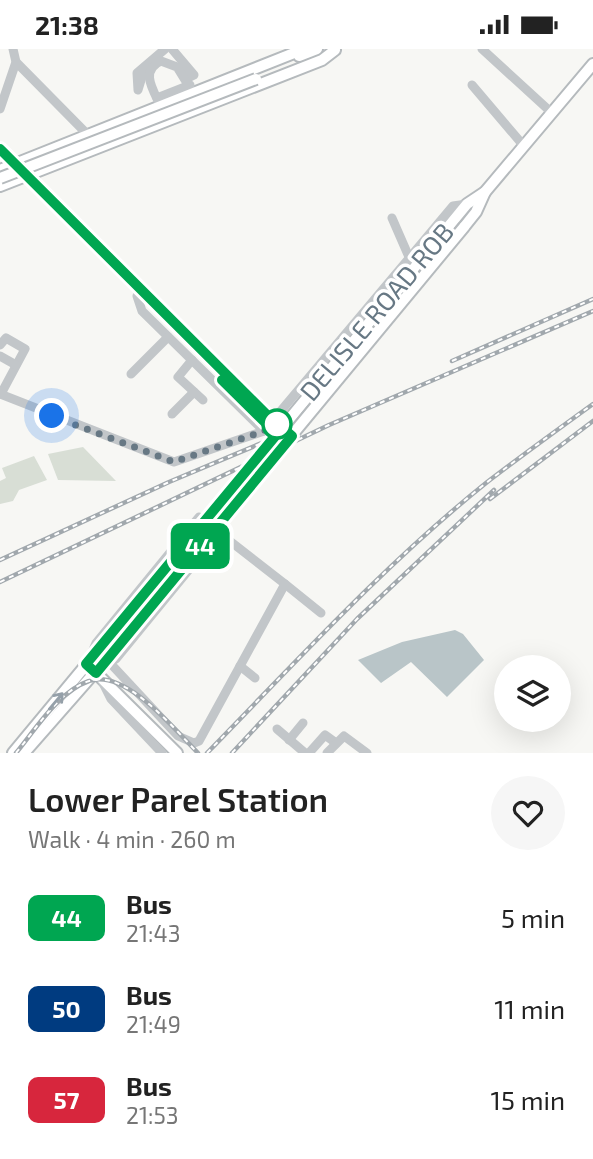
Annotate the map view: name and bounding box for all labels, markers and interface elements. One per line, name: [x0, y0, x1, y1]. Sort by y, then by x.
text: 21:38: [35, 9, 99, 40]
street label: DELISLE ROAD ROB: [292, 216, 459, 406]
your location: [34, 398, 69, 433]
unlabelled marker: [262, 409, 292, 439]
line badge: 44: [168, 523, 232, 569]
text: 44: [185, 531, 215, 560]
map controls: [494, 655, 571, 732]
button: layers: [494, 655, 571, 732]
one-way arrow: [48, 692, 64, 710]
button: heart: [491, 776, 565, 850]
text: Lower Parel Station: [28, 779, 328, 819]
text: Walk · 4 min · 260 m: [28, 825, 236, 853]
text: Bus: [126, 888, 172, 919]
text: 5 min: [501, 902, 565, 933]
text: 44: [51, 903, 82, 932]
text: 21:43: [126, 919, 180, 947]
text: Bus: [126, 979, 172, 1010]
text: 11 min: [494, 993, 565, 1024]
text: 50: [52, 994, 81, 1023]
text: 21:49: [126, 1010, 181, 1038]
text: Bus: [126, 1070, 172, 1101]
text: 15 min: [491, 1084, 565, 1115]
text: 57: [54, 1085, 79, 1114]
text: 21:53: [126, 1101, 179, 1129]

